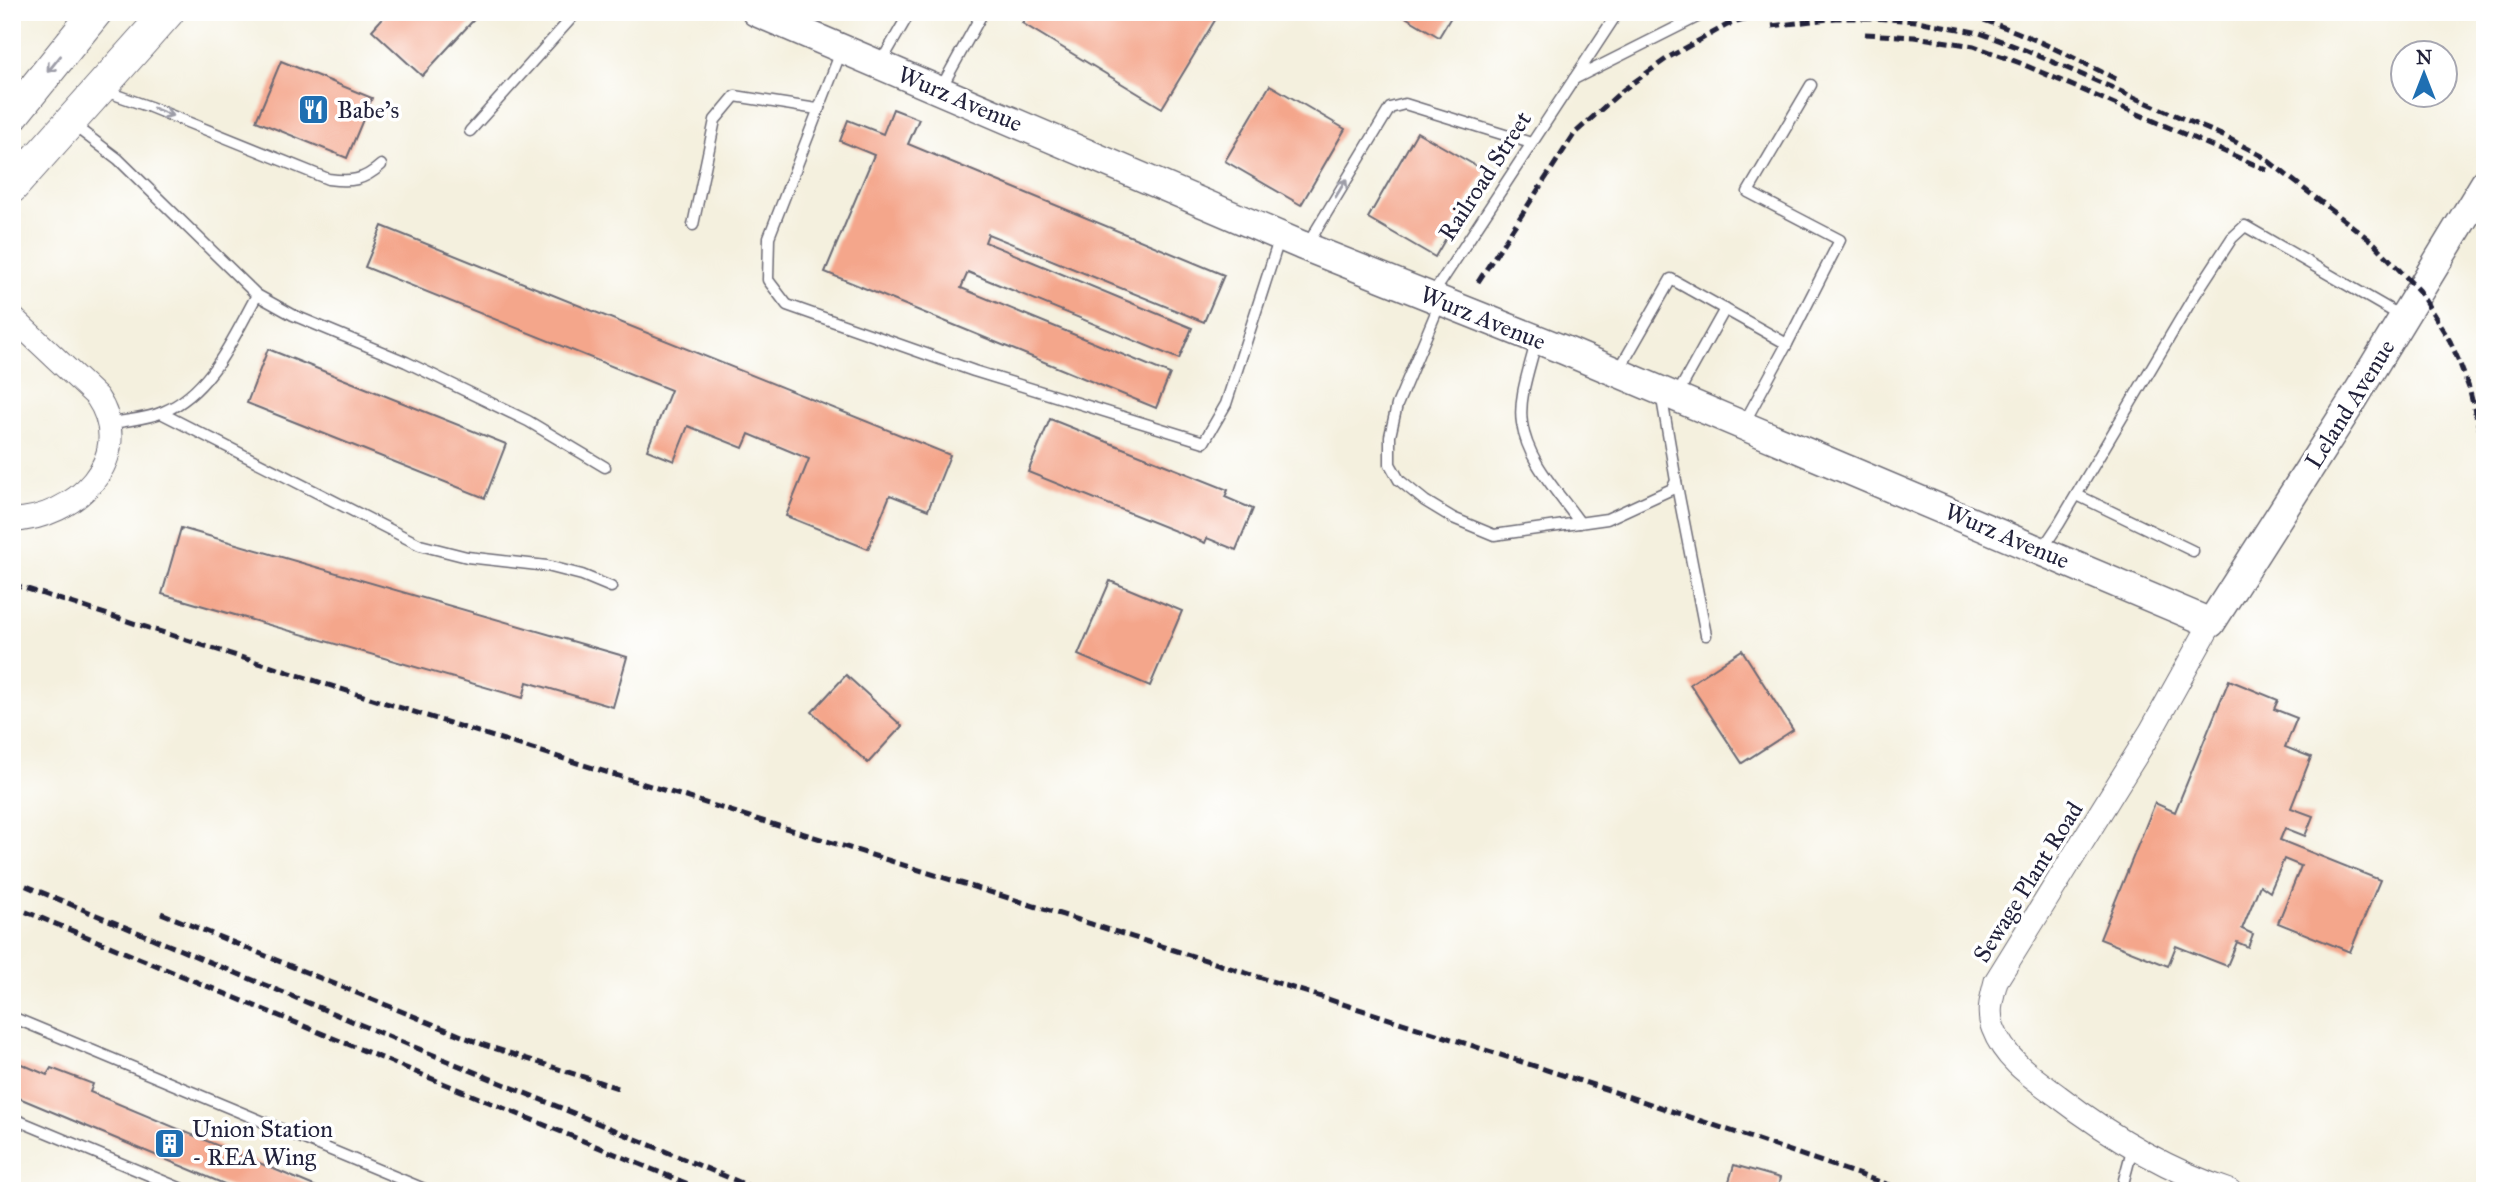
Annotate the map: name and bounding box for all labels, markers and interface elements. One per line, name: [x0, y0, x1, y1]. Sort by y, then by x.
north arrow: [2388, 38, 2458, 108]
text: N: [2416, 46, 2432, 69]
one-way arrow: [47, 55, 62, 73]
street label: Wurz Avenue: [893, 59, 1027, 139]
restaurant icon: Babe's: [297, 93, 331, 127]
place label: Babe's: [337, 95, 399, 125]
street label: Railroad Street: [1432, 105, 1538, 246]
one-way arrow: [152, 106, 173, 119]
one-way arrow: [1335, 179, 1349, 199]
street label: Wurz Avenue: [1416, 279, 1550, 357]
street label: Leland Avenue: [2298, 334, 2402, 474]
street label: Wurz Avenue: [1940, 496, 2074, 576]
street label: Sewage Plant Road: [1967, 796, 2089, 968]
place label: Union Station - REA Wing: [192, 1114, 333, 1172]
building icon: Union Station - REA Wing: [152, 1126, 186, 1160]

